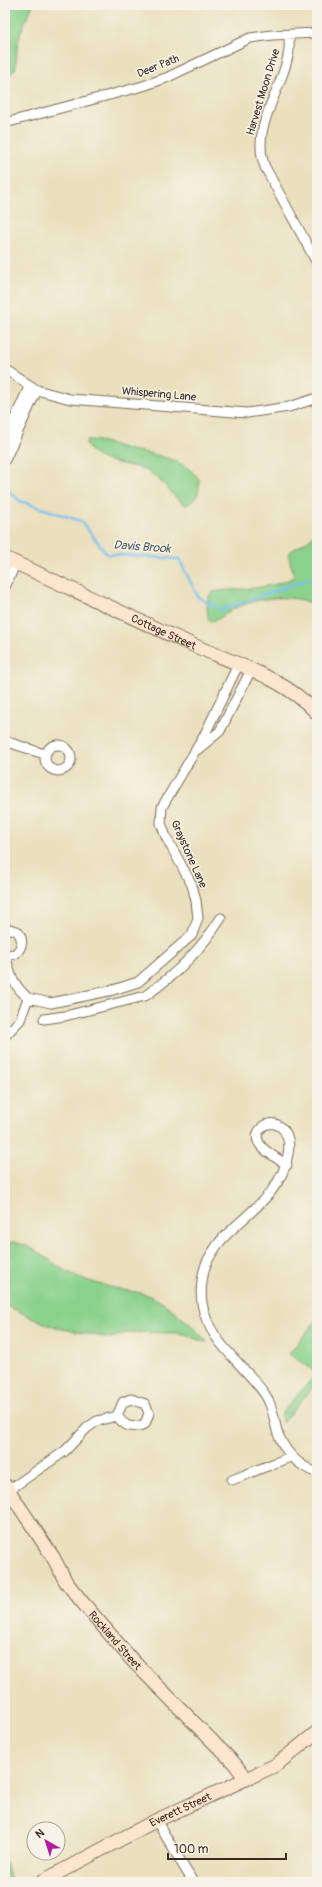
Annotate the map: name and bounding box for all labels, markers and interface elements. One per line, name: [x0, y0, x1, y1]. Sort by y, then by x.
street label: Harvest Moon Drive: [244, 47, 283, 137]
street label: Deer Path: [135, 52, 181, 80]
street label: Whispering Lane: [121, 384, 197, 404]
water label: Davis Brook: [113, 538, 172, 557]
street label: Cottage Street: [129, 611, 199, 652]
street label: Graystone Lane: [168, 818, 210, 890]
street label: Rockland Street: [86, 1608, 145, 1673]
street label: Everett Street: [147, 1789, 214, 1829]
north arrow: [26, 1821, 66, 1861]
text: N: [33, 1826, 47, 1841]
scale bar: [168, 1835, 286, 1861]
text: 100 m: [174, 1842, 209, 1857]

